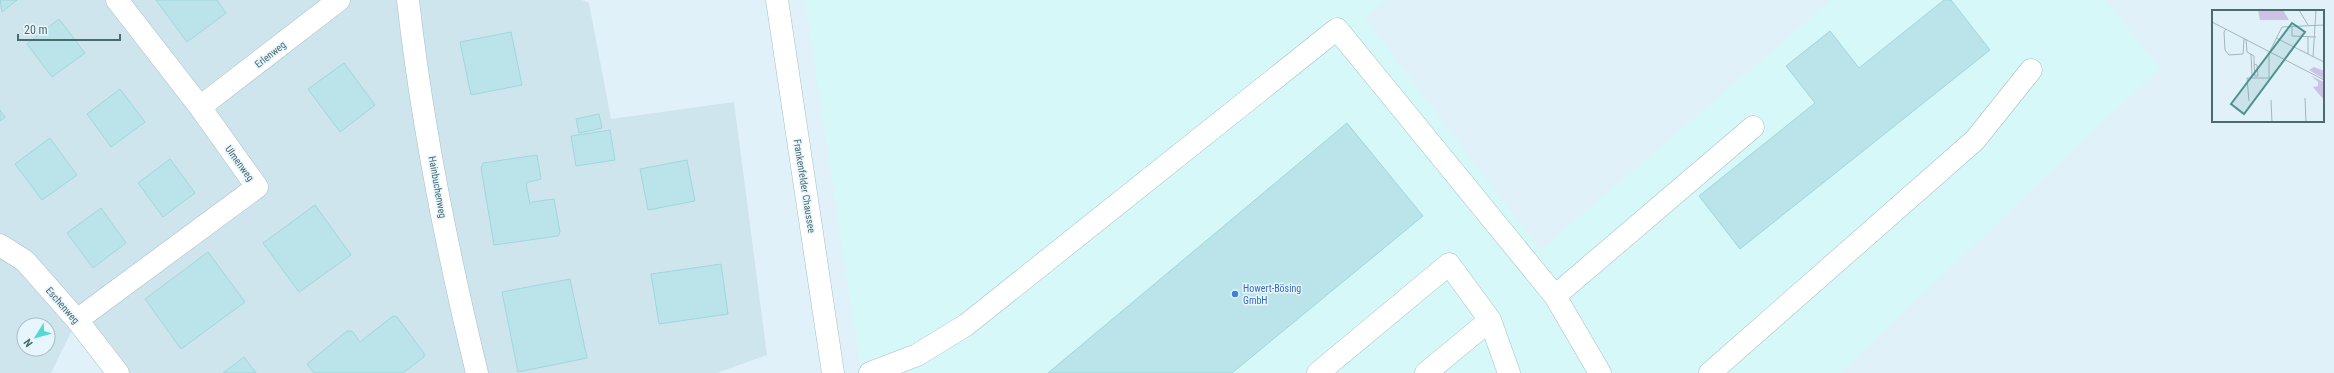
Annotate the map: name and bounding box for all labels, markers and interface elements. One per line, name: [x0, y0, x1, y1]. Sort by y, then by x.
inset map: [2212, 10, 2324, 122]
scale bar: [18, 16, 120, 42]
text: 20 m: [24, 23, 48, 37]
street label: Erlenweg: [253, 39, 288, 70]
street label: Frankenfelder Chaussee: [792, 138, 817, 234]
street label: Ulmenweg: [223, 143, 256, 183]
street label: Hainbuchenweg: [427, 155, 448, 219]
place label: Howert-Bösing GmbH: [1243, 283, 1301, 306]
street label: Eschenweg: [44, 285, 81, 326]
marker: Howert-Bösing GmbH: [1230, 289, 1240, 299]
north arrow: [16, 317, 56, 357]
text: N: [21, 336, 36, 349]

